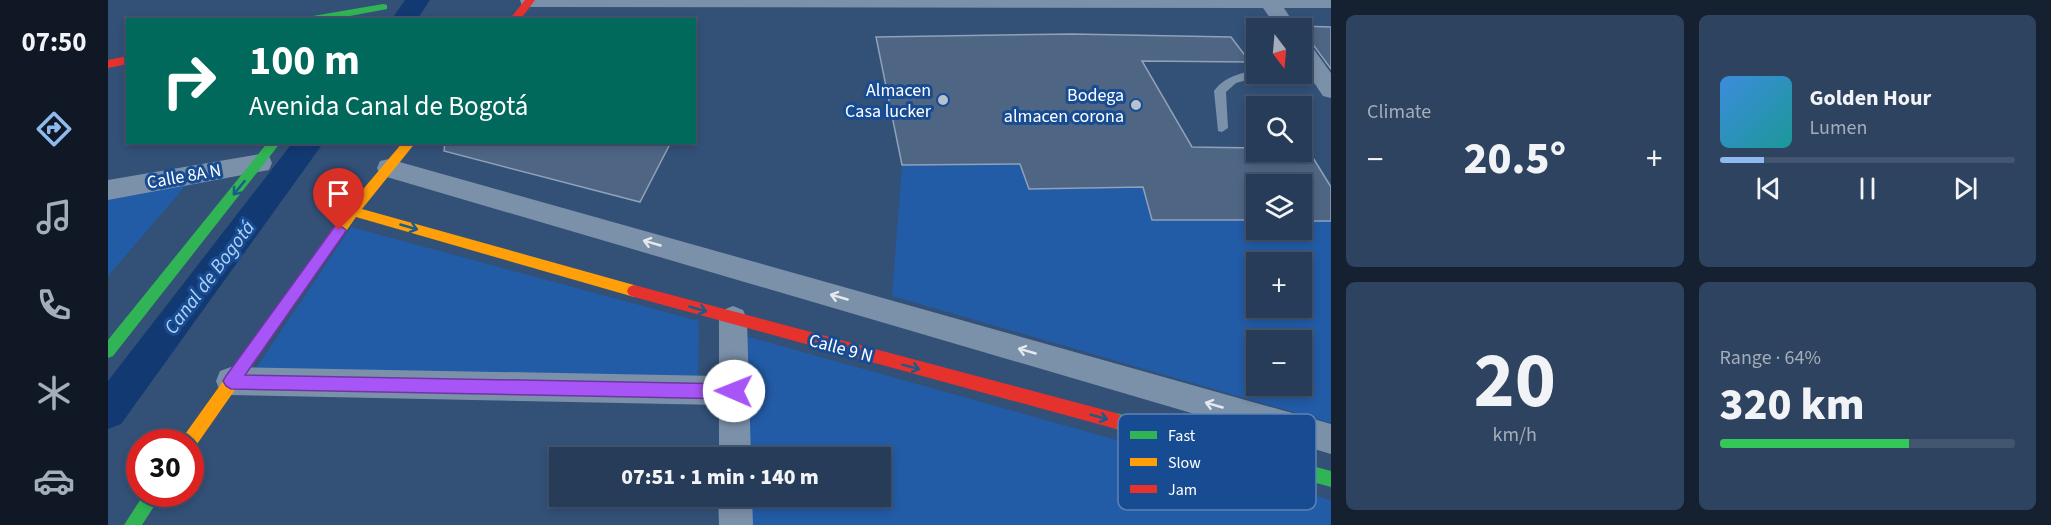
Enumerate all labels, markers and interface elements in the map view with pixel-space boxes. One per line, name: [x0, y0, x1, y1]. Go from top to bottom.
north arrow: [1246, 18, 1312, 84]
map controls: [1246, 18, 1312, 396]
text: 07:50: [21, 23, 87, 62]
text: 100 m: [249, 31, 360, 91]
icon: right: [150, 42, 228, 120]
place label: Almacen Casa lucker: [845, 78, 932, 124]
text: Golden Hour: [1810, 82, 1931, 114]
place label: Bodega almacen corona: [1004, 83, 1124, 129]
text: Avenida Canal de Bogotá: [249, 87, 528, 126]
marker: Almacen Casa lucker: [936, 93, 950, 107]
button: search: [1246, 96, 1312, 162]
marker: Bodega almacen corona: [1129, 98, 1143, 112]
text: Climate: [1367, 98, 1431, 126]
icon: directions: [33, 108, 75, 150]
text: Lumen: [1810, 114, 1867, 142]
text: 20.5°: [1463, 127, 1566, 191]
text: −: [1367, 136, 1383, 183]
text: +: [1646, 136, 1663, 183]
street label: Calle 8A N: [145, 158, 223, 195]
pin: [313, 168, 364, 230]
icon: previous: [1752, 172, 1785, 205]
icon: pause: [1851, 172, 1884, 205]
icon: next: [1949, 172, 1982, 205]
button: layers: [1246, 174, 1312, 240]
icon: arrive: [322, 177, 355, 210]
one-way arrow: [232, 180, 245, 196]
icon: music: [33, 196, 75, 238]
water label: Canal de Bogotá: [158, 215, 262, 340]
one-way arrow: [399, 222, 418, 233]
one-way arrow: [643, 237, 662, 248]
button: +: [1246, 252, 1312, 318]
icon: phone: [33, 284, 75, 326]
one-way arrow: [830, 291, 849, 302]
one-way arrow: [688, 304, 707, 316]
text: 20: [1474, 326, 1556, 437]
street label: Calle 9 N: [806, 328, 876, 369]
button: −: [1246, 330, 1312, 396]
text: Range · 64%: [1720, 344, 1821, 372]
one-way arrow: [1018, 345, 1037, 356]
position arrow: [702, 359, 766, 423]
one-way arrow: [901, 362, 920, 373]
icon: climate: [33, 372, 75, 414]
text: 320 km: [1720, 373, 1865, 437]
one-way arrow: [1205, 399, 1224, 410]
one-way arrow: [1089, 412, 1108, 424]
legend: [1118, 414, 1316, 510]
text: km/h: [1493, 421, 1537, 449]
text: Fast: [1168, 425, 1196, 447]
speed limit sign: 30: [126, 429, 204, 507]
text: Slow: [1168, 452, 1201, 474]
icon: car: [33, 460, 75, 502]
text: 07:51 · 1 min · 140 m: [621, 461, 819, 493]
text: Jam: [1168, 479, 1197, 501]

